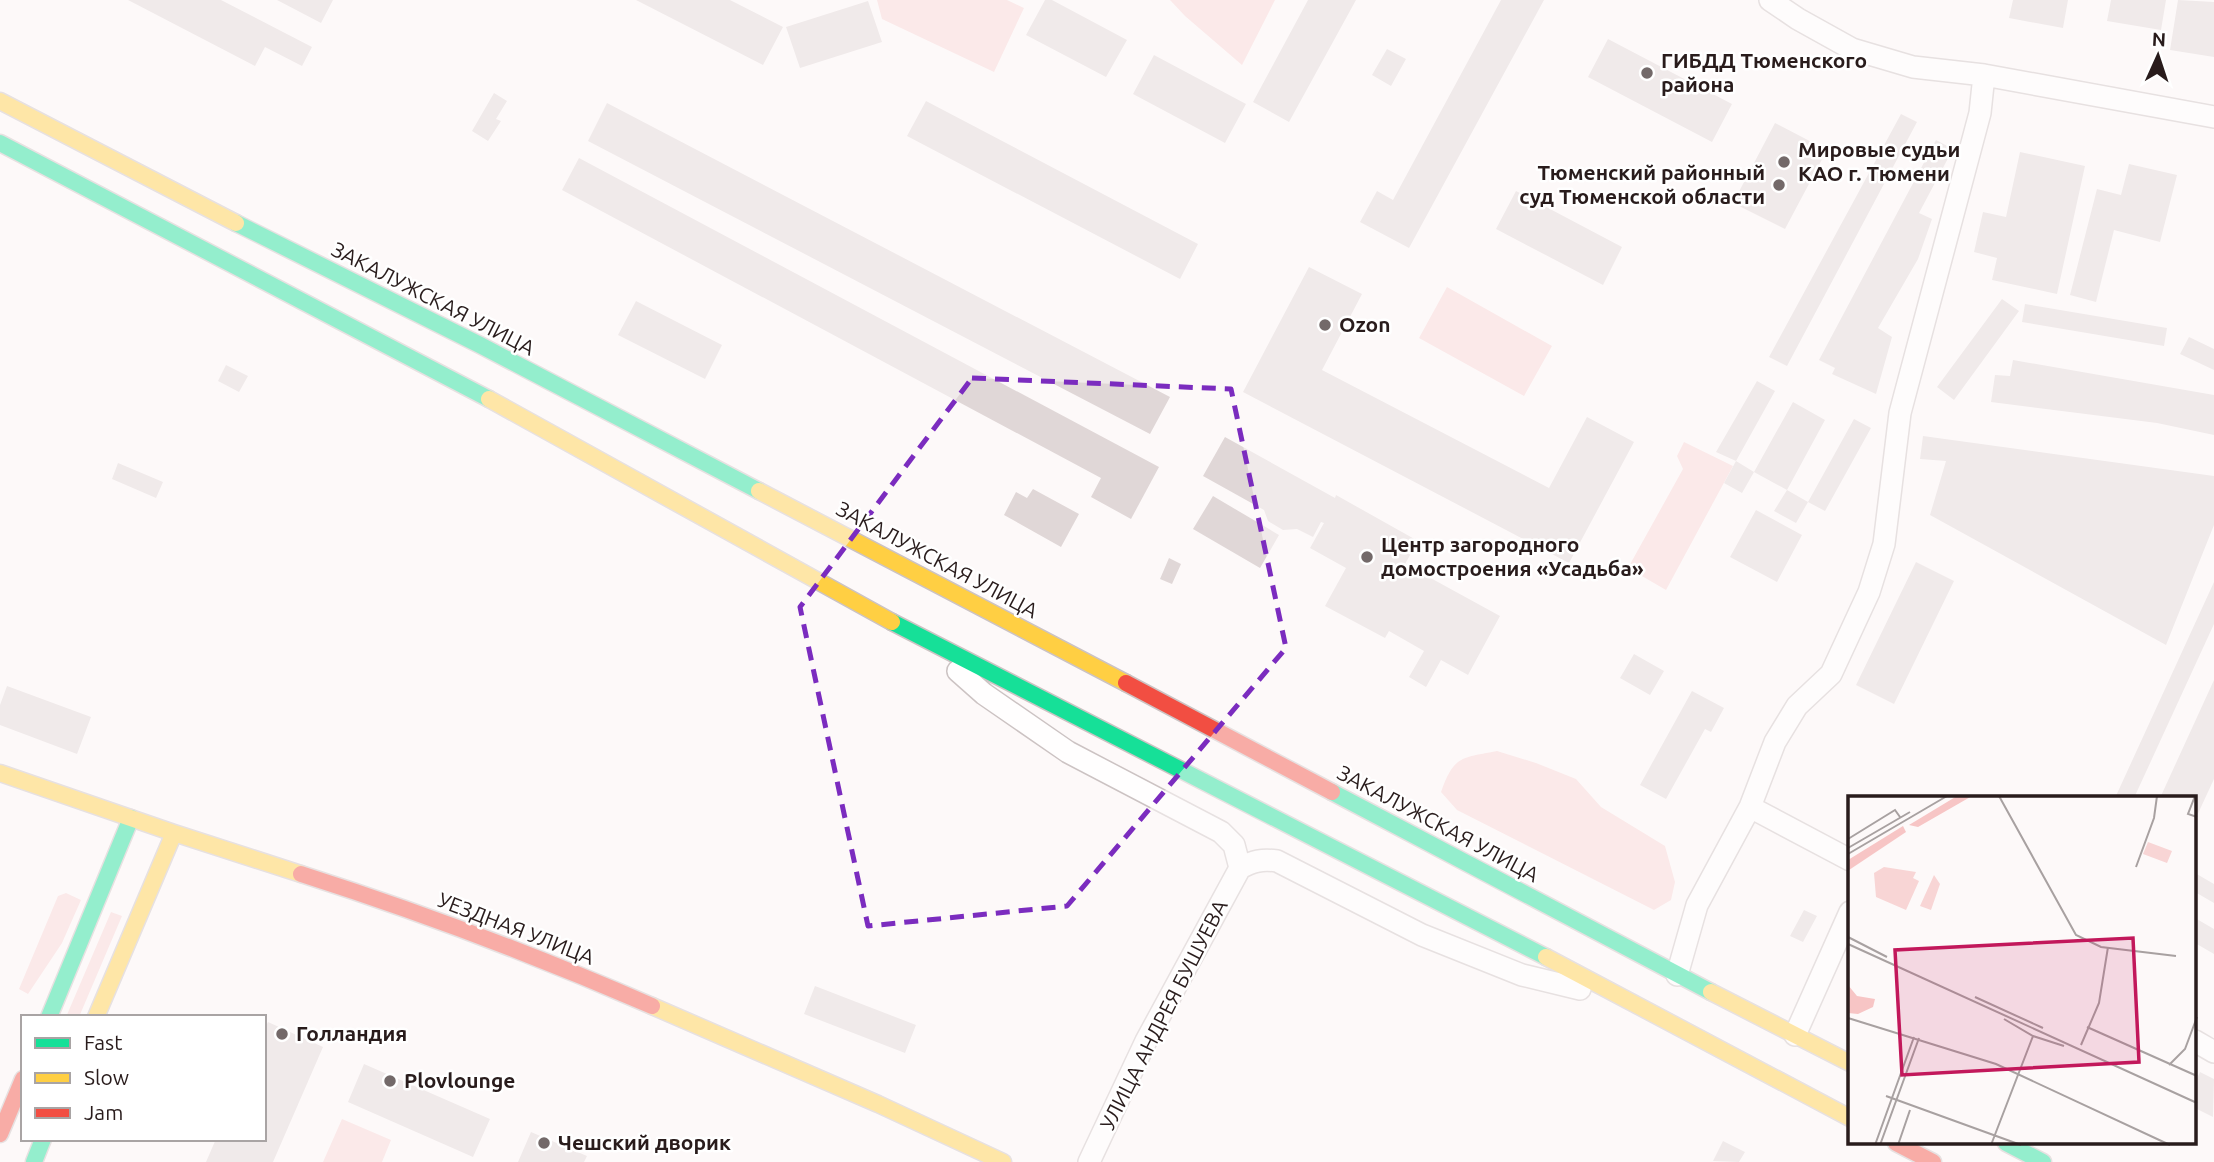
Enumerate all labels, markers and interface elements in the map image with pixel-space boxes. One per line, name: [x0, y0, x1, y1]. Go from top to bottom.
north arrow: [2123, 21, 2193, 91]
text: N: [2151, 28, 2167, 50]
place label: ГИБДД Тюменского района: [1661, 48, 1867, 96]
marker: ГИБДД Тюменского района: [1639, 65, 1655, 81]
place label: Мировые судьи КАО г. Тюмени: [1798, 137, 1960, 185]
marker: Мировые судьи КАО г. Тюмени: [1776, 154, 1792, 170]
place label: Тюменский районный суд Тюменской области: [1519, 160, 1765, 208]
marker: Тюменский районный суд Тюменской области: [1771, 177, 1787, 193]
street label: ЗАКАЛУЖСКАЯ УЛИЦА: [328, 236, 539, 360]
place label: Ozon: [1339, 312, 1390, 336]
marker: Ozon: [1317, 317, 1333, 333]
street label: ЗАКАЛУЖСКАЯ УЛИЦА: [833, 496, 1043, 623]
place label: Центр загородного домостроения «Усадьба»: [1381, 532, 1644, 580]
marker: Центр загородного домостроения «Усадьба»: [1359, 549, 1375, 565]
street label: ЗАКАЛУЖСКАЯ УЛИЦА: [1334, 760, 1544, 887]
inset map: [1848, 796, 2196, 1144]
street label: УЕЗДНАЯ УЛИЦА: [435, 887, 598, 969]
street label: УЛИЦА АНДРЕЯ БУШУЕВА: [1095, 895, 1232, 1134]
legend: [21, 1015, 266, 1141]
place label: Голландия: [296, 1021, 407, 1045]
marker: Голландия: [274, 1026, 290, 1042]
text: Fast: [84, 1030, 122, 1054]
text: Slow: [84, 1065, 129, 1089]
place label: Plovlounge: [404, 1068, 515, 1092]
marker: Plovlounge: [382, 1073, 398, 1089]
text: Jam: [84, 1100, 123, 1124]
place label: Чешский дворик: [558, 1130, 731, 1154]
marker: Чешский дворик: [536, 1135, 552, 1151]

